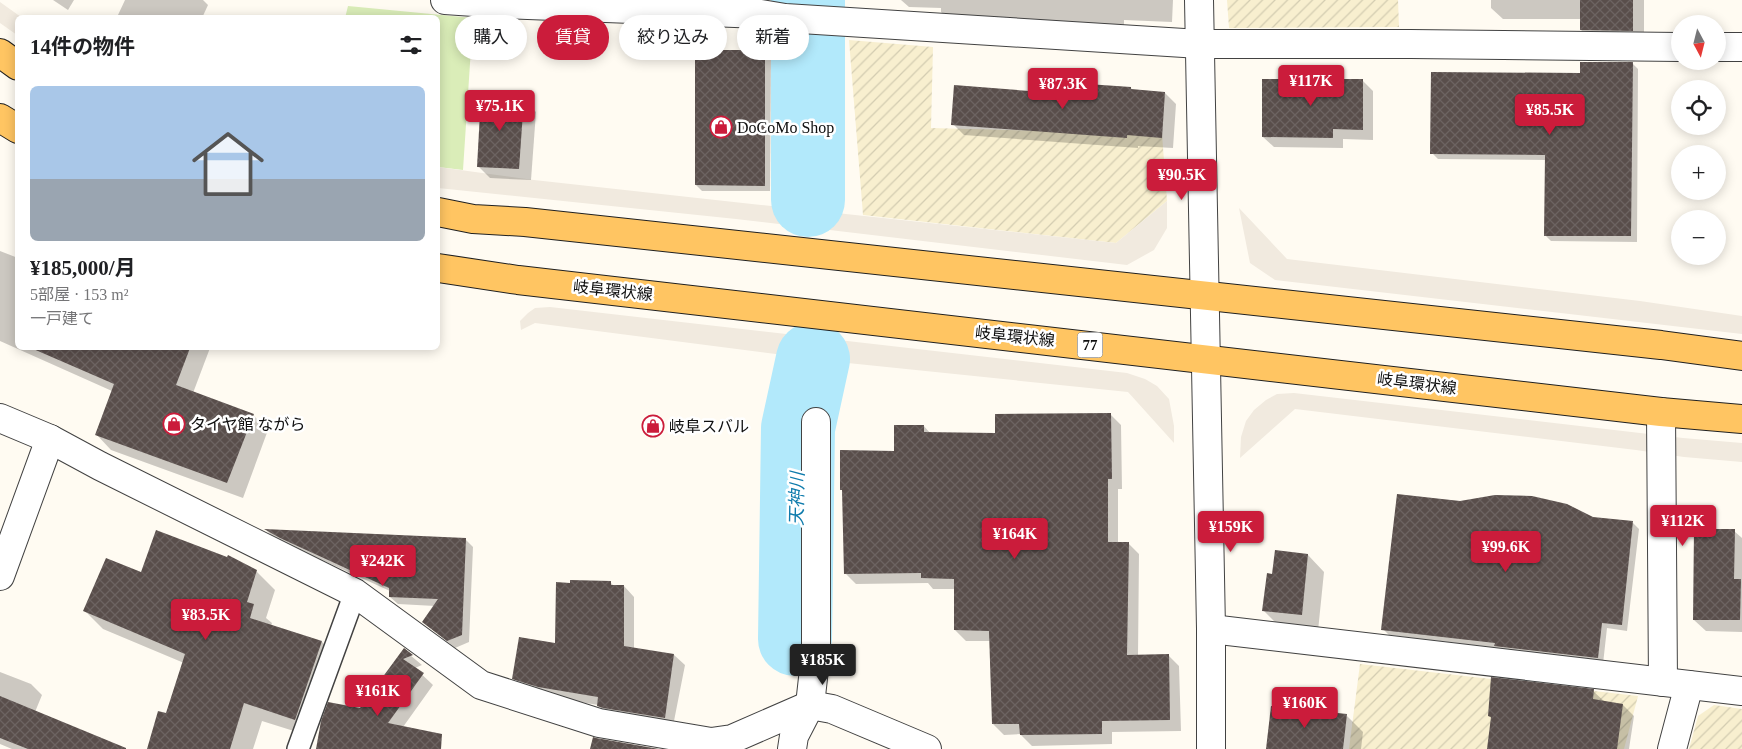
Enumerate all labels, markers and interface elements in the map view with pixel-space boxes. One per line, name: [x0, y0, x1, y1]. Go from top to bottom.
chip: 購入: [455, 15, 527, 60]
chip: 賃貸: [537, 15, 609, 60]
chip: 絞り込み: [619, 15, 727, 60]
chip: 新着: [737, 15, 809, 60]
north arrow: [1671, 15, 1726, 70]
map controls: [1671, 15, 1726, 265]
icon: filters: [397, 31, 425, 59]
text: 14件の物件: [30, 35, 135, 59]
pin: ¥117K: [1276, 64, 1346, 107]
pin: ¥87.3K: [1022, 68, 1104, 110]
text: ¥117K: [1289, 72, 1333, 89]
text: ¥87.3K: [1039, 75, 1087, 92]
button: locate: [1671, 80, 1726, 135]
pin: ¥75.1K: [459, 90, 541, 132]
pin: ¥85.5K: [1509, 94, 1591, 136]
text: ¥75.1K: [476, 97, 524, 114]
text: ¥85.5K: [1526, 101, 1574, 118]
shop icon: DoCoMo Shop: [709, 115, 733, 139]
icon: home: [183, 119, 273, 209]
place label: DoCoMo Shop: [737, 119, 834, 137]
button: +: [1671, 145, 1726, 200]
pin: ¥90.5K: [1141, 158, 1223, 201]
text: ¥90.5K: [1158, 166, 1206, 183]
button: −: [1671, 210, 1726, 265]
text: ¥185,000/月: [30, 256, 136, 280]
street label: 岐阜環状線: [572, 278, 654, 303]
text: 5部屋 · 153 m²: [30, 286, 129, 303]
text: 一戸建て: [30, 310, 94, 327]
street label: 岐阜環状線: [974, 324, 1056, 349]
road number: 77: [1078, 332, 1102, 358]
street label: 岐阜環状線: [1376, 370, 1458, 397]
shop icon: タイヤ館 ながら: [162, 412, 186, 436]
shop icon: 岐阜スバル: [641, 414, 665, 438]
place label: タイヤ館 ながら: [190, 416, 306, 433]
place label: 岐阜スバル: [669, 418, 749, 435]
water label: 天神川: [787, 470, 808, 526]
pin: ¥112K: [1648, 504, 1718, 547]
pin: ¥159K: [1196, 510, 1266, 553]
text: ¥112K: [1661, 512, 1705, 529]
pin: ¥164K: [980, 518, 1050, 560]
text: ¥159K: [1209, 518, 1253, 535]
text: ¥164K: [993, 525, 1037, 542]
pin: ¥99.6K: [1465, 530, 1547, 573]
text: ¥99.6K: [1482, 538, 1530, 555]
pin: ¥242K: [348, 544, 418, 587]
text: ¥242K: [361, 552, 405, 569]
pin: ¥83.5K: [165, 598, 247, 641]
text: ¥83.5K: [182, 606, 230, 623]
pin: ¥185K: [788, 644, 858, 686]
text: ¥185K: [801, 651, 845, 668]
pin: ¥161K: [343, 674, 413, 717]
text: ¥161K: [356, 682, 400, 699]
pin: ¥160K: [1270, 686, 1340, 729]
text: ¥160K: [1283, 694, 1327, 711]

